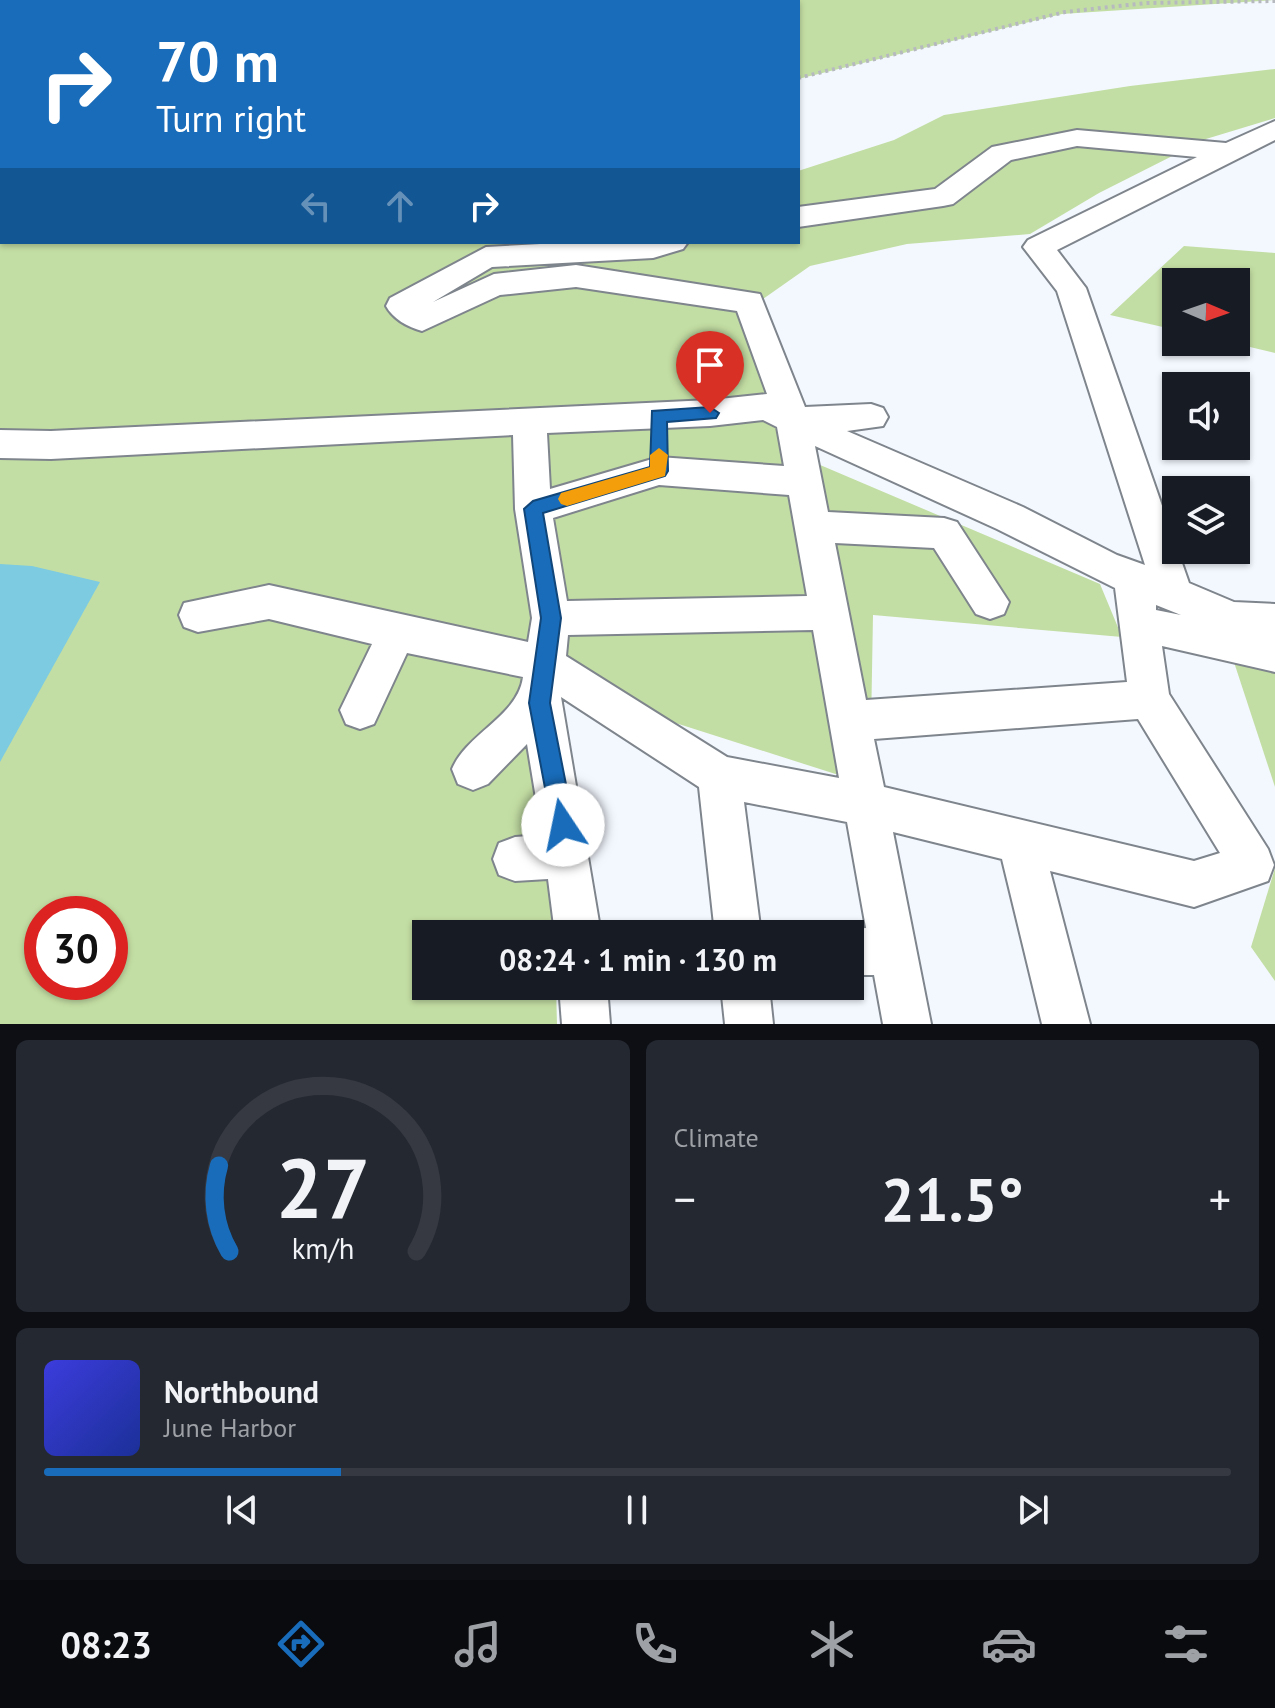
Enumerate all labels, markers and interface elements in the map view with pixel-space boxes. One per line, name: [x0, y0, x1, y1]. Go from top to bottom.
text: 70 m: [156, 25, 279, 97]
icon: right: [24, 32, 128, 136]
text: Turn right: [156, 95, 306, 142]
icon: left: [294, 184, 338, 228]
icon: ahead: [378, 184, 422, 228]
icon: right: [462, 184, 506, 228]
north arrow: [1162, 268, 1250, 356]
map controls: [1162, 268, 1250, 564]
pin: [676, 331, 744, 413]
icon: arrive: [688, 343, 732, 387]
button: sound: [1162, 372, 1250, 460]
button: layers: [1162, 476, 1250, 564]
position arrow: [521, 783, 605, 867]
speed limit sign: 30: [24, 896, 128, 1000]
text: 08:24 · 1 min · 130 m: [499, 940, 777, 979]
text: Climate: [674, 1121, 759, 1154]
text: 27: [276, 1133, 370, 1241]
text: 21.5°: [881, 1160, 1024, 1238]
text: −: [674, 1170, 696, 1227]
text: +: [1209, 1170, 1231, 1227]
text: km/h: [291, 1230, 354, 1267]
text: Northbound: [164, 1372, 319, 1411]
text: June Harbor: [164, 1411, 296, 1444]
icon: previous: [220, 1488, 264, 1532]
icon: pause: [615, 1488, 659, 1532]
icon: next: [1011, 1488, 1055, 1532]
icon: directions: [273, 1616, 329, 1672]
icon: music: [450, 1616, 506, 1672]
icon: phone: [627, 1616, 683, 1672]
icon: climate: [804, 1616, 860, 1672]
icon: car: [981, 1616, 1037, 1672]
icon: filters: [1158, 1616, 1214, 1672]
text: 08:23: [61, 1621, 152, 1668]

